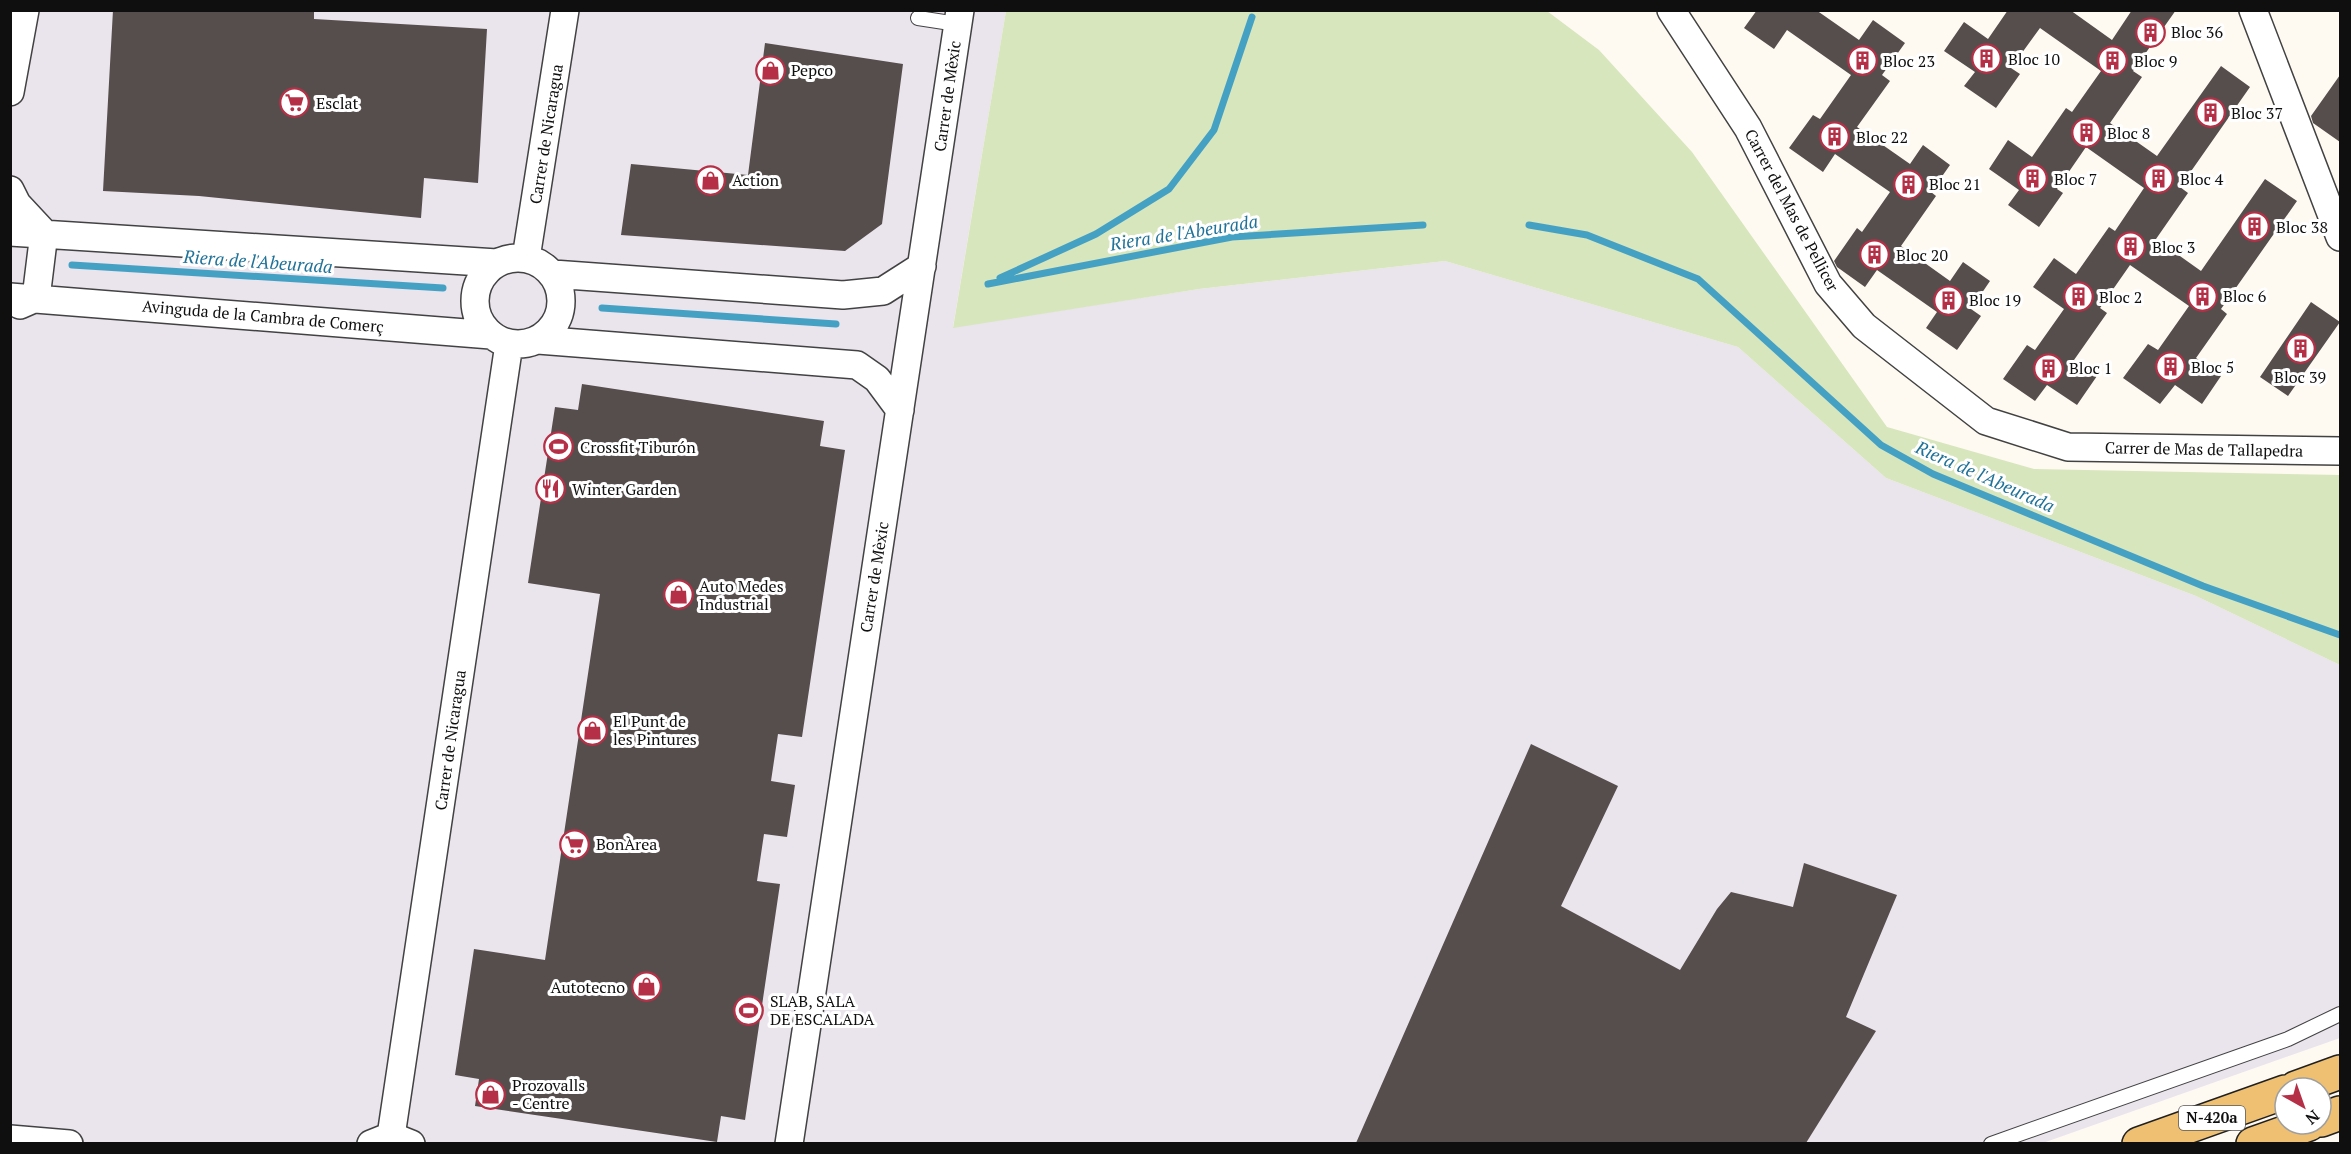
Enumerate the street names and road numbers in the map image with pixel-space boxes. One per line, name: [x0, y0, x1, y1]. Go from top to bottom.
street label: Carrer de Mèxic: [928, 39, 966, 153]
street label: Carrer de Nicaragua: [524, 62, 568, 206]
street label: Carrer del Mas de Pellicer: [1740, 125, 1845, 296]
street label: Avinguda de la Cambra de Comerç: [141, 294, 385, 338]
street label: Carrer de Mas de Tallapedra: [2105, 436, 2303, 462]
street label: Carrer de Mèxic: [854, 520, 894, 634]
street label: Carrer de Nicaragua: [429, 668, 471, 812]
road number: N-420a: [2179, 1106, 2245, 1130]

